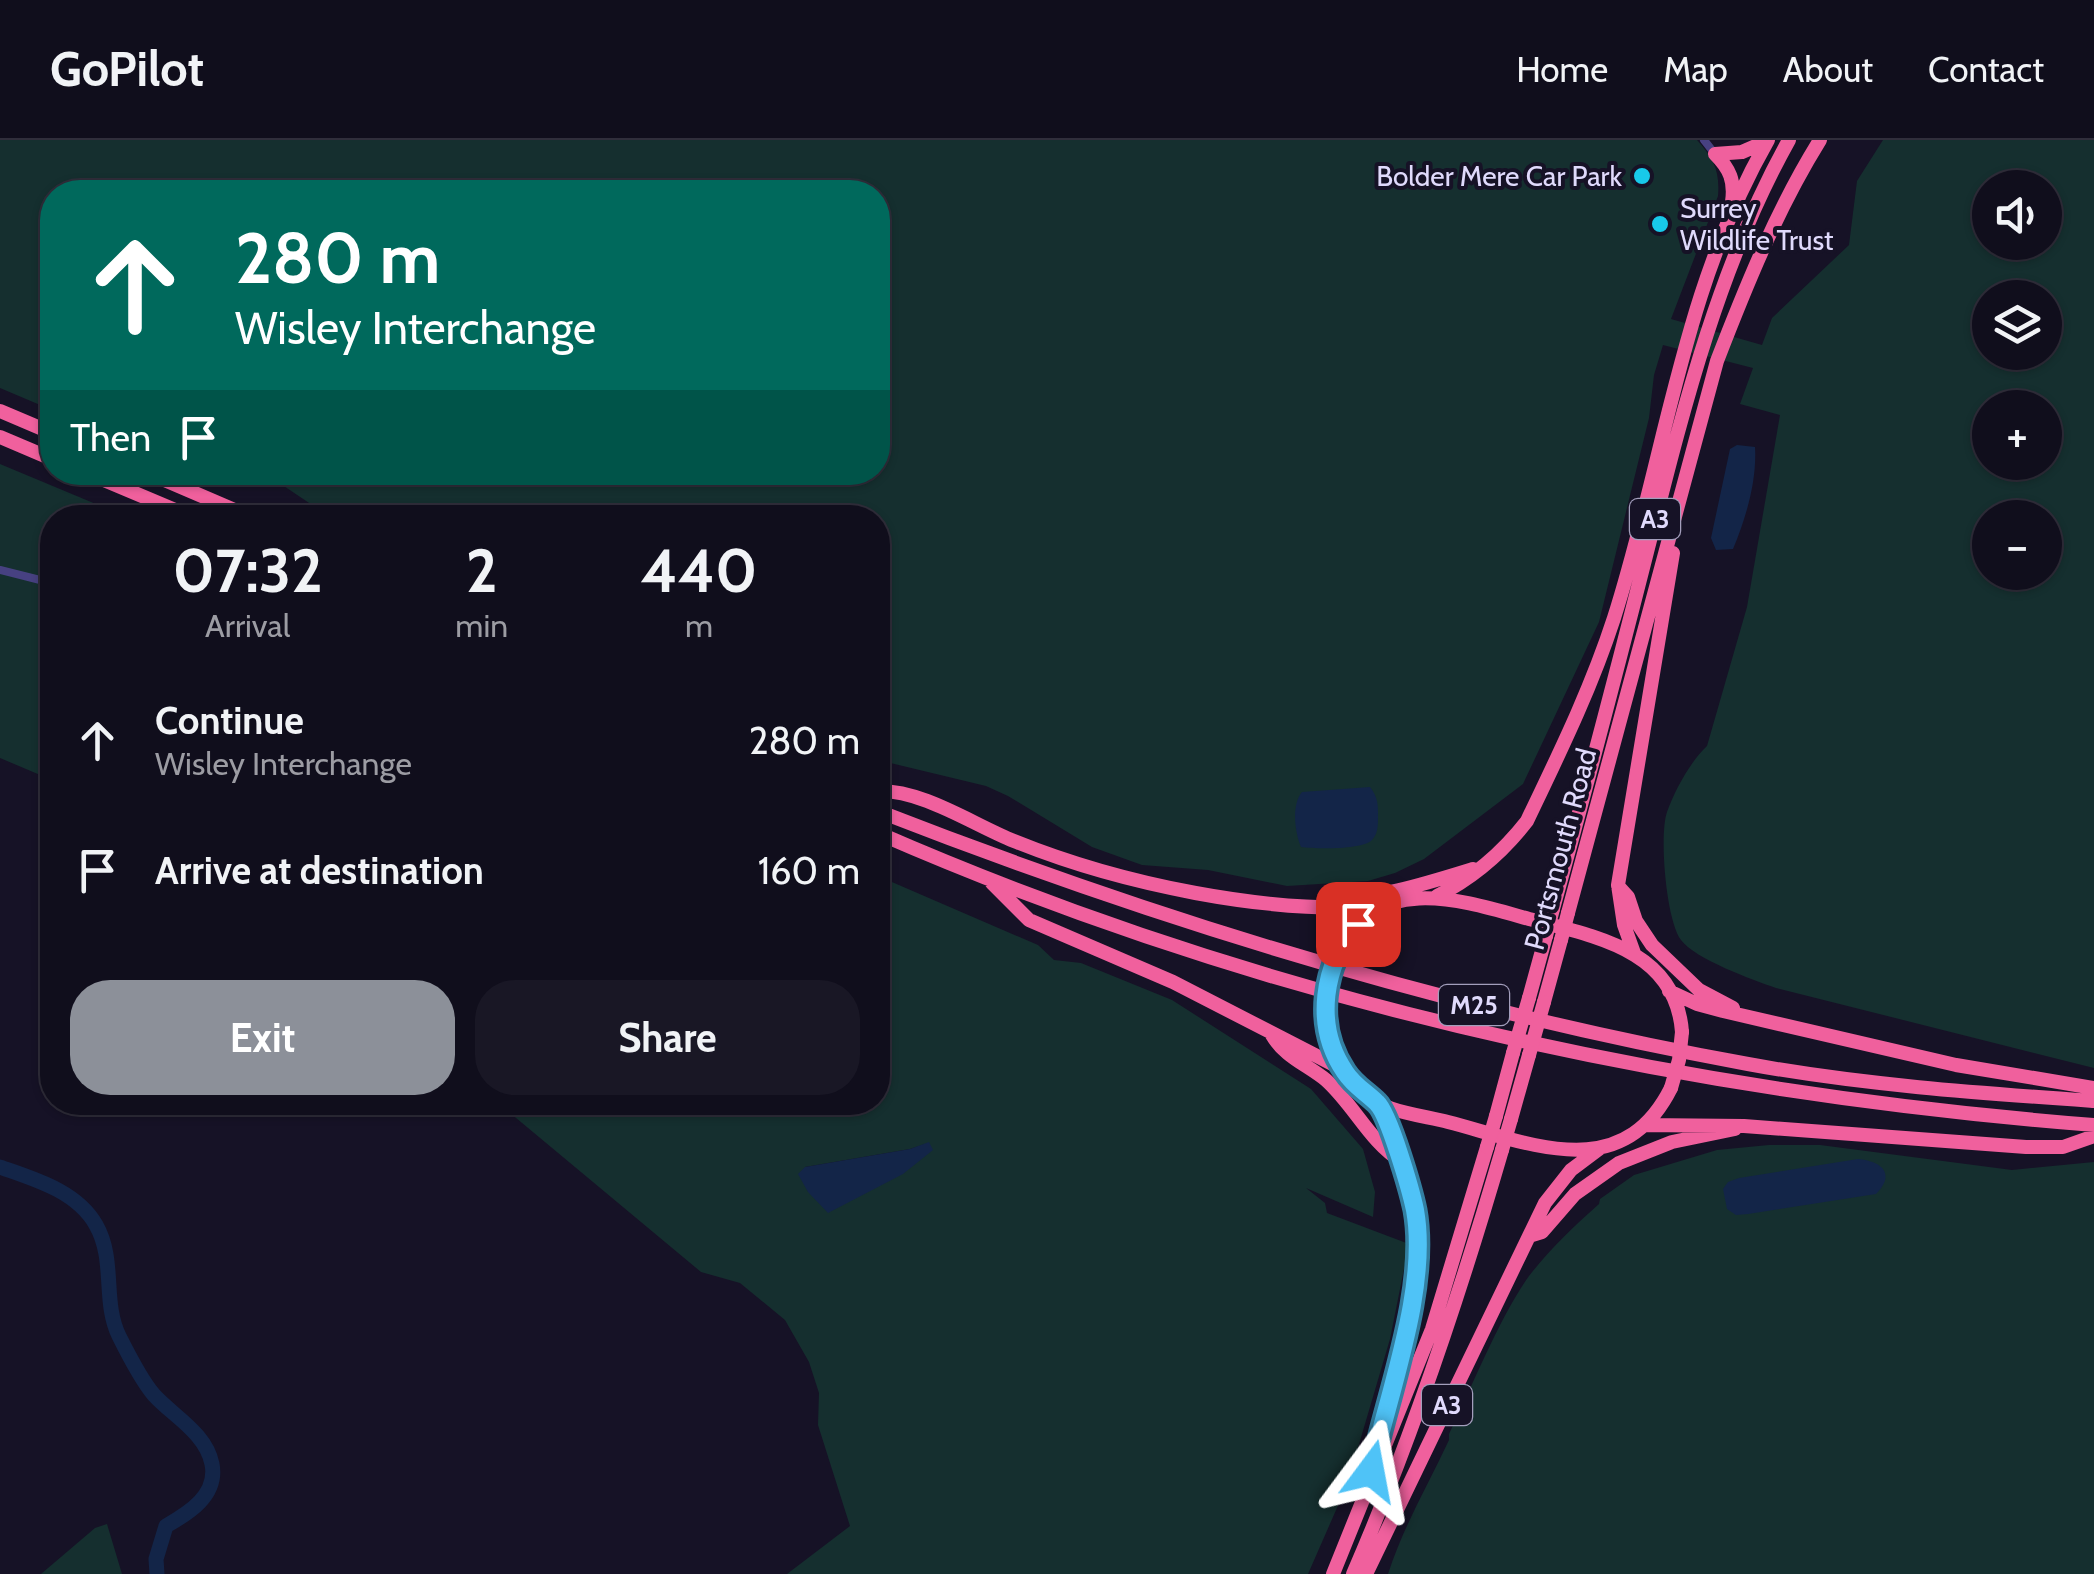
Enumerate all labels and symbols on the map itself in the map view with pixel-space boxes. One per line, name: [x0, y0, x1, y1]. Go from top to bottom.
place label: Bolder Mere Car Park: [1376, 159, 1622, 193]
marker: Bolder Mere Car Park: [1631, 165, 1653, 187]
place label: Surrey Wildlife Trust: [1680, 191, 1833, 257]
marker: Surrey Wildlife Trust: [1649, 213, 1671, 235]
road number: A3: [1630, 499, 1680, 539]
street label: Portsmouth Road: [1517, 745, 1603, 953]
pin: [1316, 882, 1401, 967]
road number: M25: [1439, 985, 1509, 1025]
road number: A3: [1422, 1385, 1472, 1425]
position arrow: [1319, 1419, 1423, 1523]

